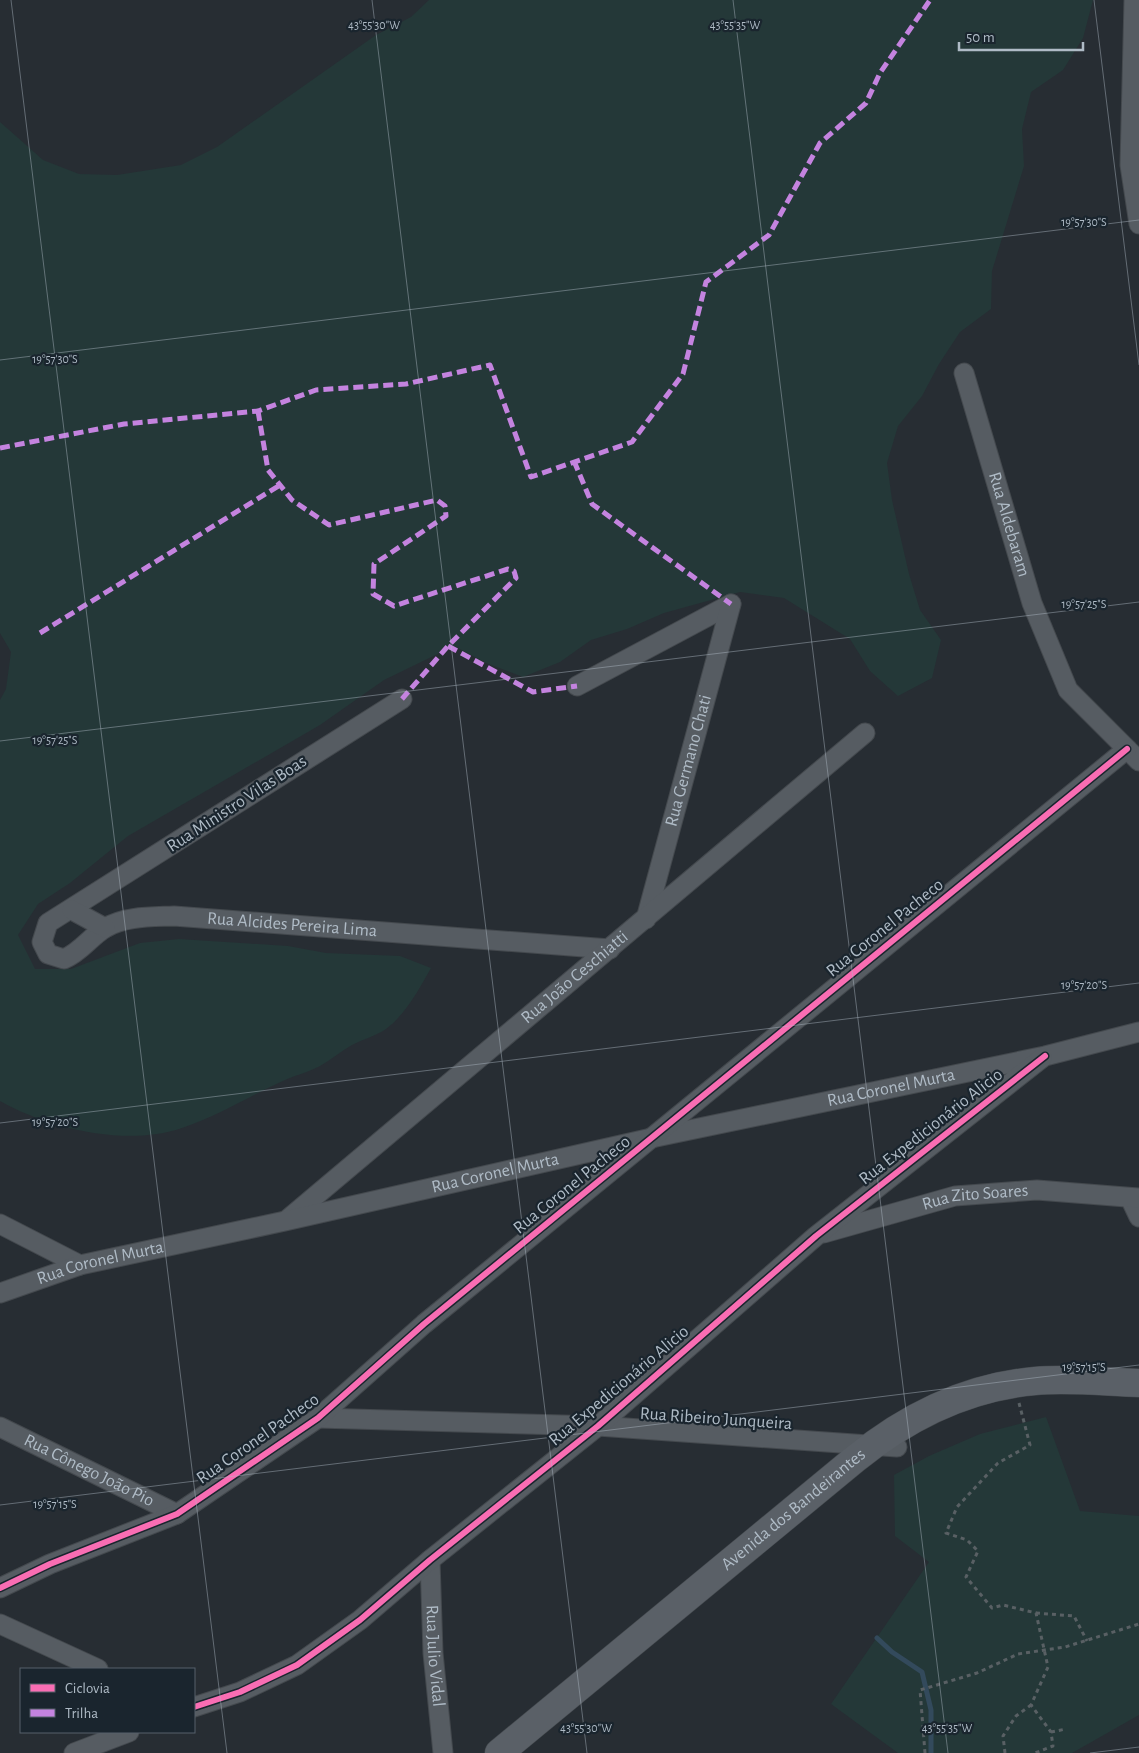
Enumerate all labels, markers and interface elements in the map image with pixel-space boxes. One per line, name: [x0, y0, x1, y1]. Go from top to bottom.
text: 43°55'30"W: [348, 19, 400, 31]
text: 43°55'35"W: [710, 19, 761, 31]
scale bar: [959, 20, 1083, 52]
text: 50 m: [966, 30, 995, 45]
text: 19°57'30"S: [1061, 216, 1107, 228]
text: 19°57'30"S: [32, 353, 78, 365]
street label: Rua Aldebaram: [985, 470, 1033, 579]
text: 19°57'25"S: [1062, 598, 1107, 610]
street label: Rua Germano Chati: [662, 693, 715, 828]
text: 19°57'25"S: [33, 734, 78, 746]
street label: Rua Ministro Vilas Boas: [164, 752, 310, 856]
street label: Rua Coronel Pacheco: [823, 875, 947, 981]
street label: Rua Alcides Pereira Lima: [207, 910, 378, 940]
street label: Rua João Ceschiatti: [518, 928, 632, 1027]
text: 19°57'20"S: [1061, 979, 1107, 991]
street label: Rua Coronel Murta: [826, 1066, 957, 1110]
street label: Rua Expedicionário Alicio: [856, 1066, 1006, 1188]
text: 19°57'20"S: [32, 1116, 78, 1128]
street label: Rua Coronel Pacheco: [510, 1132, 634, 1238]
street label: Rua Coronel Murta: [430, 1150, 561, 1197]
street label: Rua Zito Soares: [920, 1182, 1029, 1214]
street label: Rua Coronel Murta: [35, 1238, 165, 1288]
street label: Rua Expedicionário Alicio: [546, 1322, 692, 1450]
text: 19°57'15"S: [1062, 1361, 1106, 1373]
street label: Rua Coronel Pacheco: [194, 1390, 323, 1488]
street label: Rua Ribeiro Junqueira: [639, 1405, 793, 1433]
street label: Rua Cônego João Pio: [21, 1431, 157, 1510]
street label: Avenida dos Bandeirantes: [718, 1445, 869, 1574]
text: 19°57'15"S: [33, 1498, 77, 1510]
street label: Rua Julio Vidal: [422, 1605, 447, 1708]
legend: [20, 1668, 195, 1733]
text: Ciclovia: [65, 1681, 110, 1696]
text: Trilha: [65, 1706, 98, 1721]
text: 43°55'30"W: [560, 1722, 612, 1734]
text: 43°55'35"W: [922, 1722, 973, 1734]

